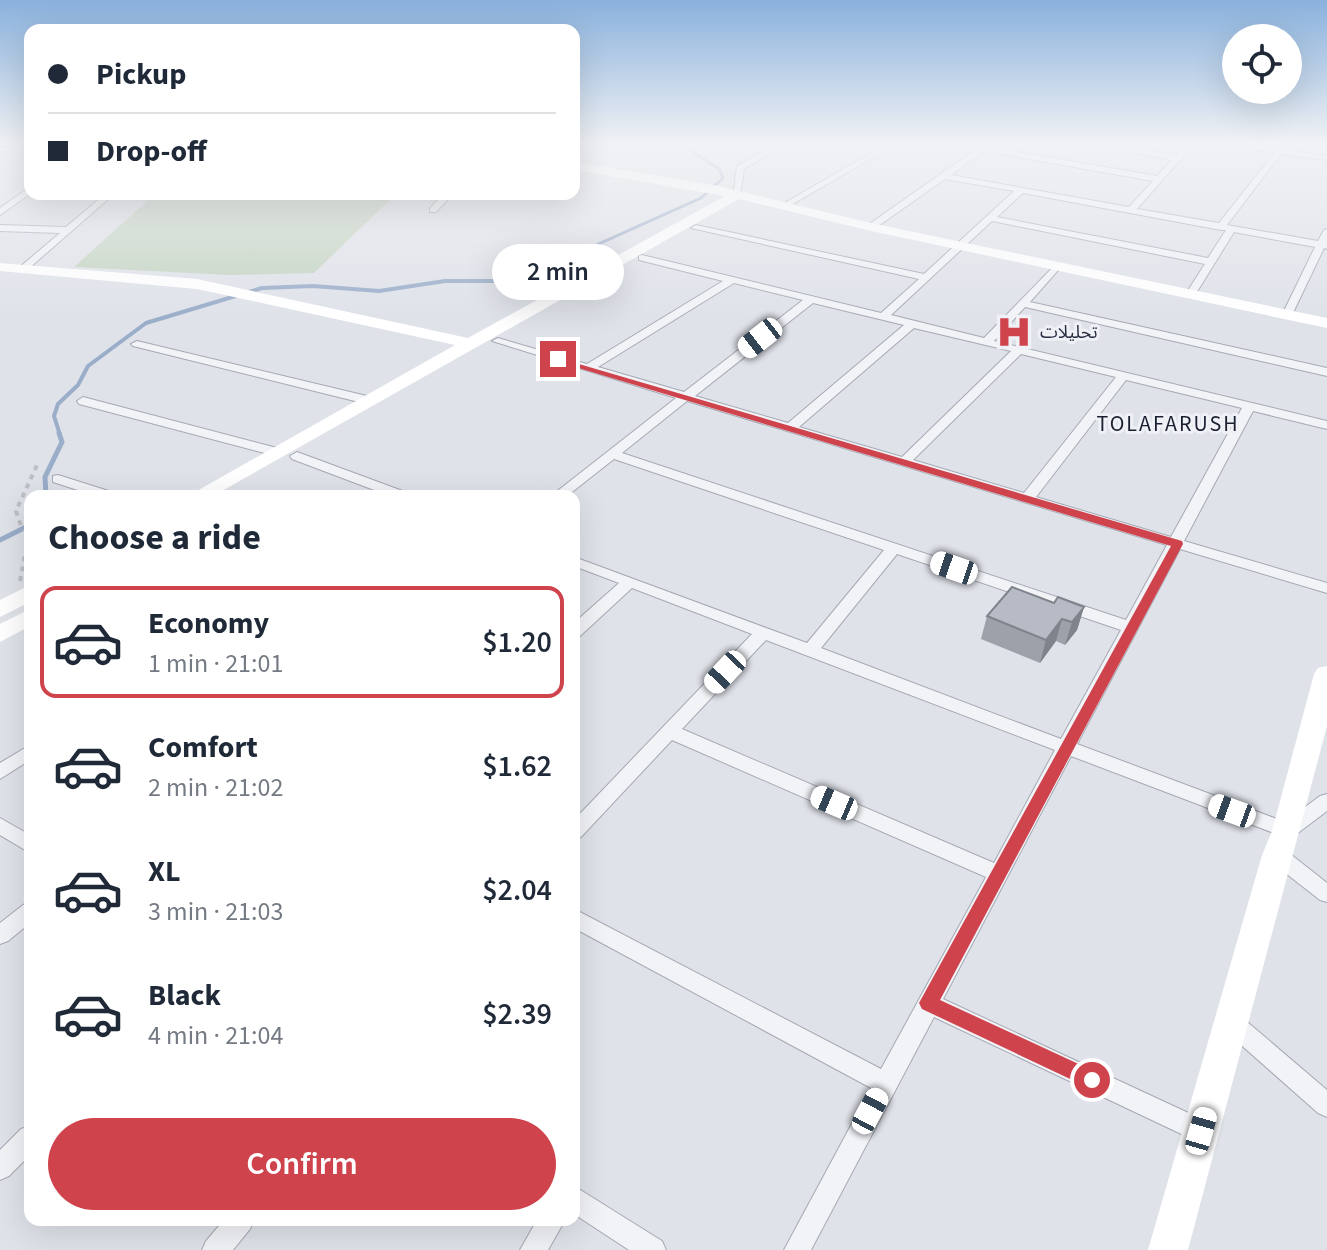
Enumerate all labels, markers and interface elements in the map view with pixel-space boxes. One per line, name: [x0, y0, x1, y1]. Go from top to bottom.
map controls: [1222, 24, 1302, 104]
button: locate: [1222, 24, 1302, 104]
text: Pickup: [96, 53, 186, 96]
text: Drop-off: [96, 130, 207, 173]
callout: 2 min: [492, 243, 624, 299]
text: 2 min: [527, 253, 589, 290]
hospital icon: تحلیلات: [995, 313, 1033, 351]
car: [734, 314, 786, 362]
place label: تحلیلات: [1040, 320, 1098, 345]
route end: [540, 341, 576, 377]
district label: TOLAFARUSH: [1096, 408, 1240, 440]
text: Choose a ride: [48, 512, 261, 563]
car: [927, 549, 981, 587]
text: Economy: [148, 602, 269, 645]
icon: car: [52, 606, 124, 678]
text: $1.20: [482, 621, 552, 664]
text: 1 min · 21:01: [148, 645, 283, 682]
car: [700, 646, 750, 698]
text: Comfort: [148, 726, 258, 769]
icon: car: [52, 730, 124, 802]
text: $1.62: [482, 745, 552, 788]
text: 2 min · 21:02: [148, 769, 283, 806]
car: [807, 783, 861, 823]
car: [1205, 792, 1259, 830]
text: XL: [148, 850, 181, 893]
icon: car: [52, 854, 124, 926]
text: $2.04: [482, 869, 552, 912]
text: 3 min · 21:03: [148, 893, 283, 930]
text: Black: [148, 974, 221, 1017]
icon: car: [52, 978, 124, 1050]
text: $2.39: [482, 993, 552, 1036]
text: 4 min · 21:04: [148, 1017, 283, 1054]
route start: [1074, 1062, 1110, 1098]
car: [848, 1084, 892, 1138]
car: [1183, 1105, 1219, 1157]
button: Confirm: [48, 1118, 556, 1210]

